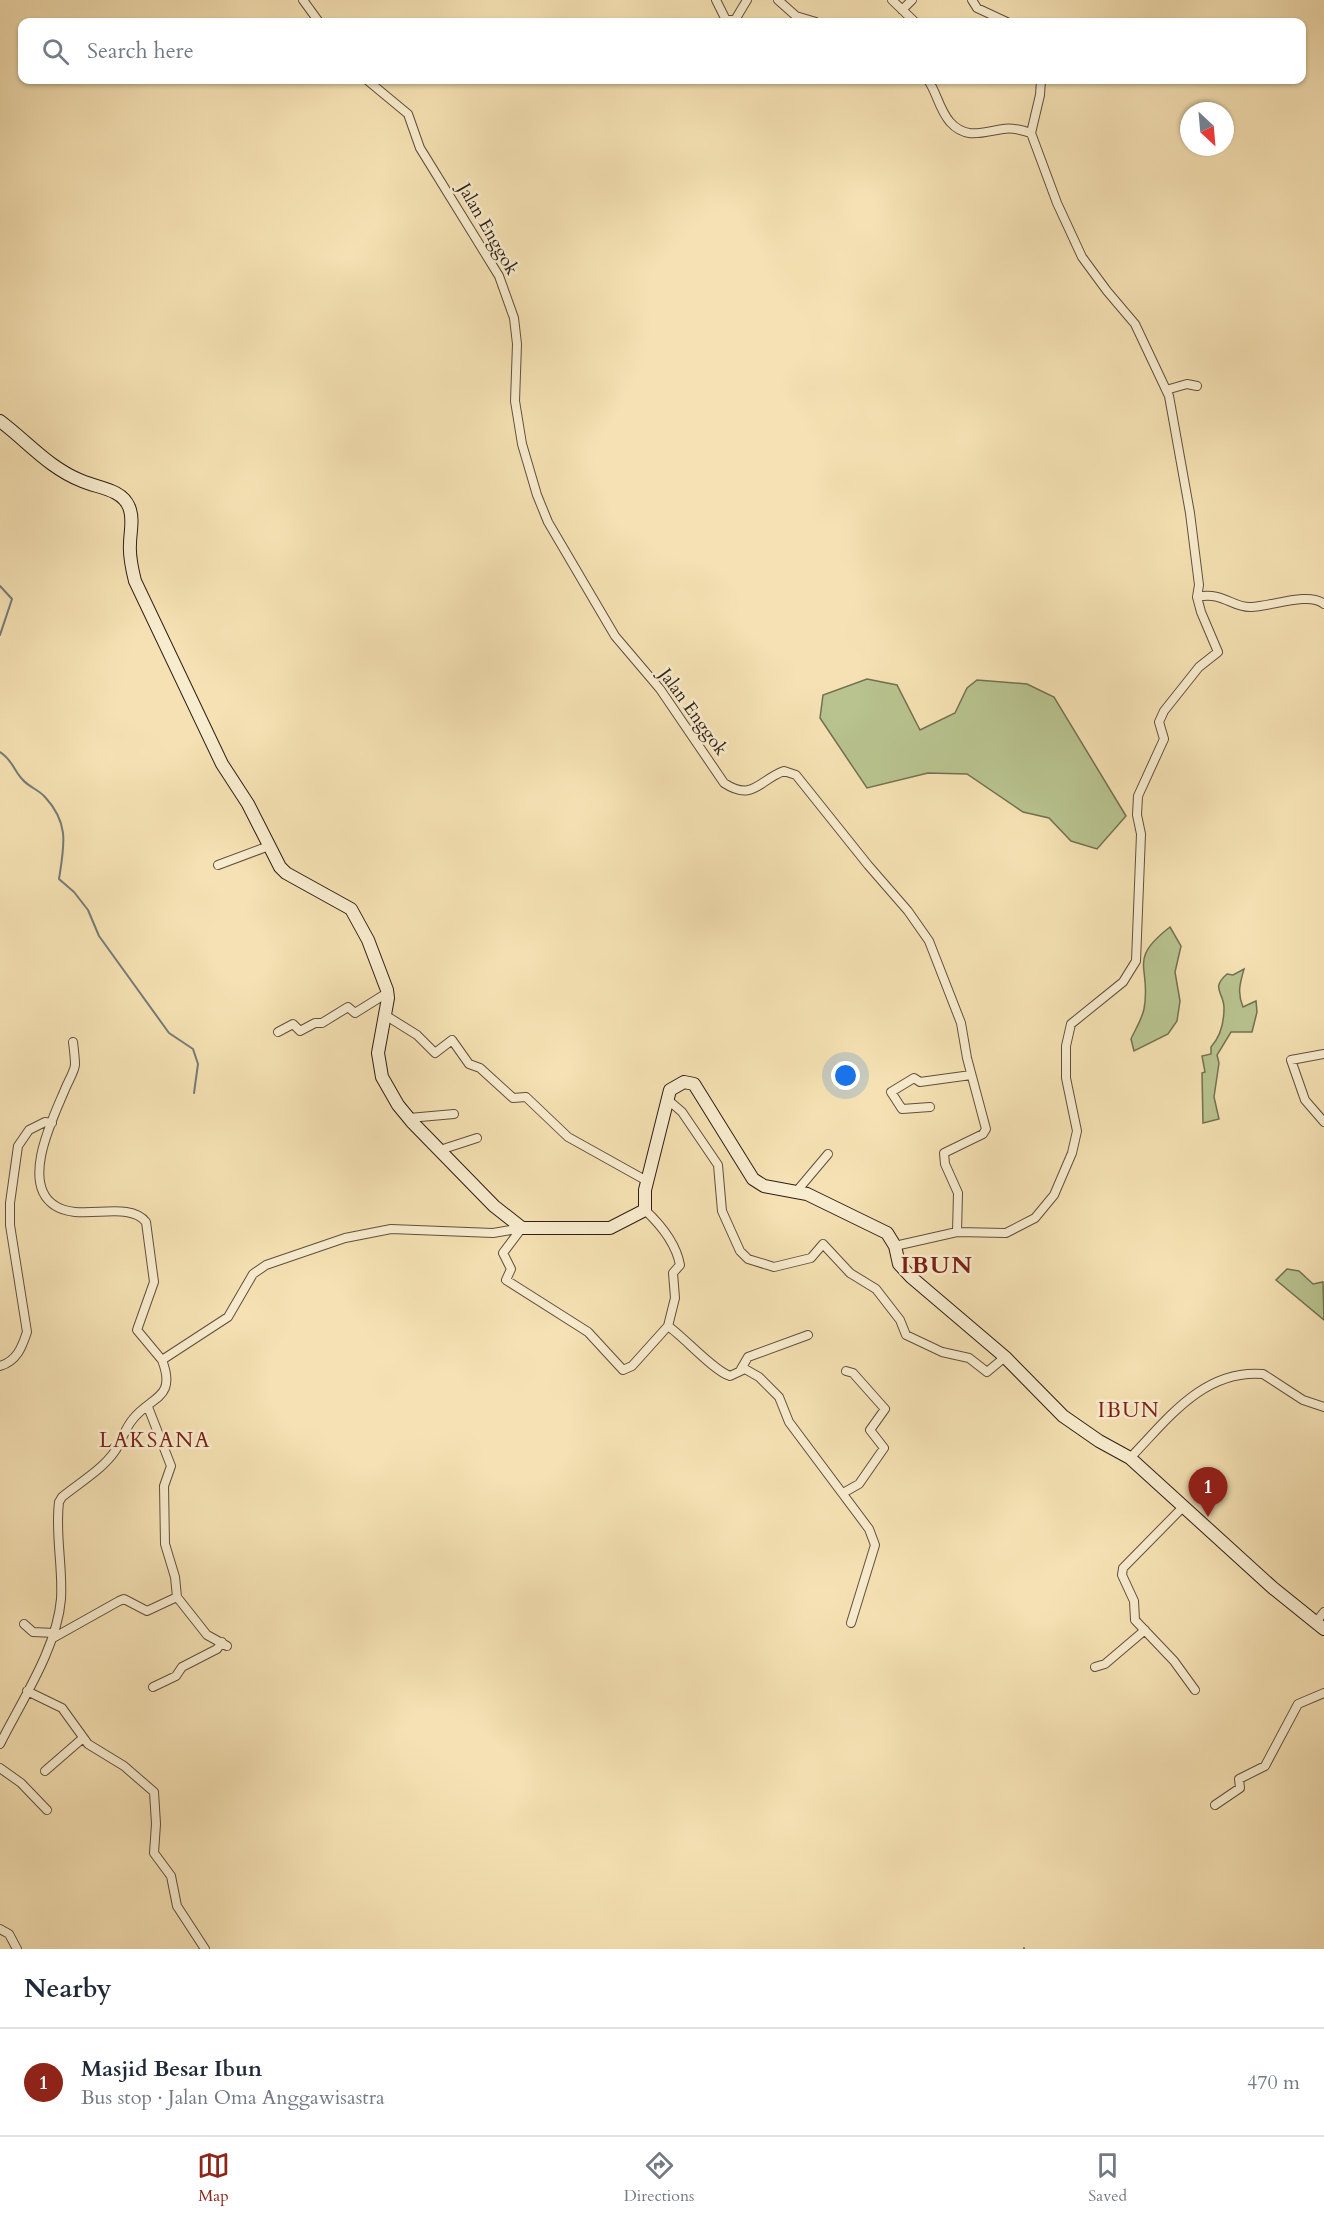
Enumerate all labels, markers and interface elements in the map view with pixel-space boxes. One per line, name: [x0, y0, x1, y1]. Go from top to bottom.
search box: [18, 18, 1306, 84]
icon: search: [39, 35, 72, 68]
text: Search here: [87, 36, 194, 66]
north arrow: [1180, 102, 1234, 156]
street label: Jalan Enggok: [450, 176, 525, 280]
street label: Jalan Enggok: [651, 661, 733, 761]
your location: [831, 1061, 860, 1090]
district label: IBUN: [900, 1249, 974, 1282]
district label: IBUN: [1098, 1396, 1160, 1425]
district label: LAKSANA: [99, 1426, 211, 1455]
pin: 1: [1188, 1468, 1228, 1517]
text: Nearby: [24, 1971, 112, 2006]
text: Masjid Besar Ibun: [81, 2054, 262, 2084]
text: 1: [38, 2069, 49, 2096]
text: 470 m: [1247, 2069, 1300, 2096]
text: Bus stop · Jalan Oma Anggawisastra: [81, 2084, 385, 2111]
tab: Map: [197, 2149, 230, 2207]
tab: Directions: [624, 2149, 694, 2207]
tab: Saved: [1088, 2149, 1127, 2207]

